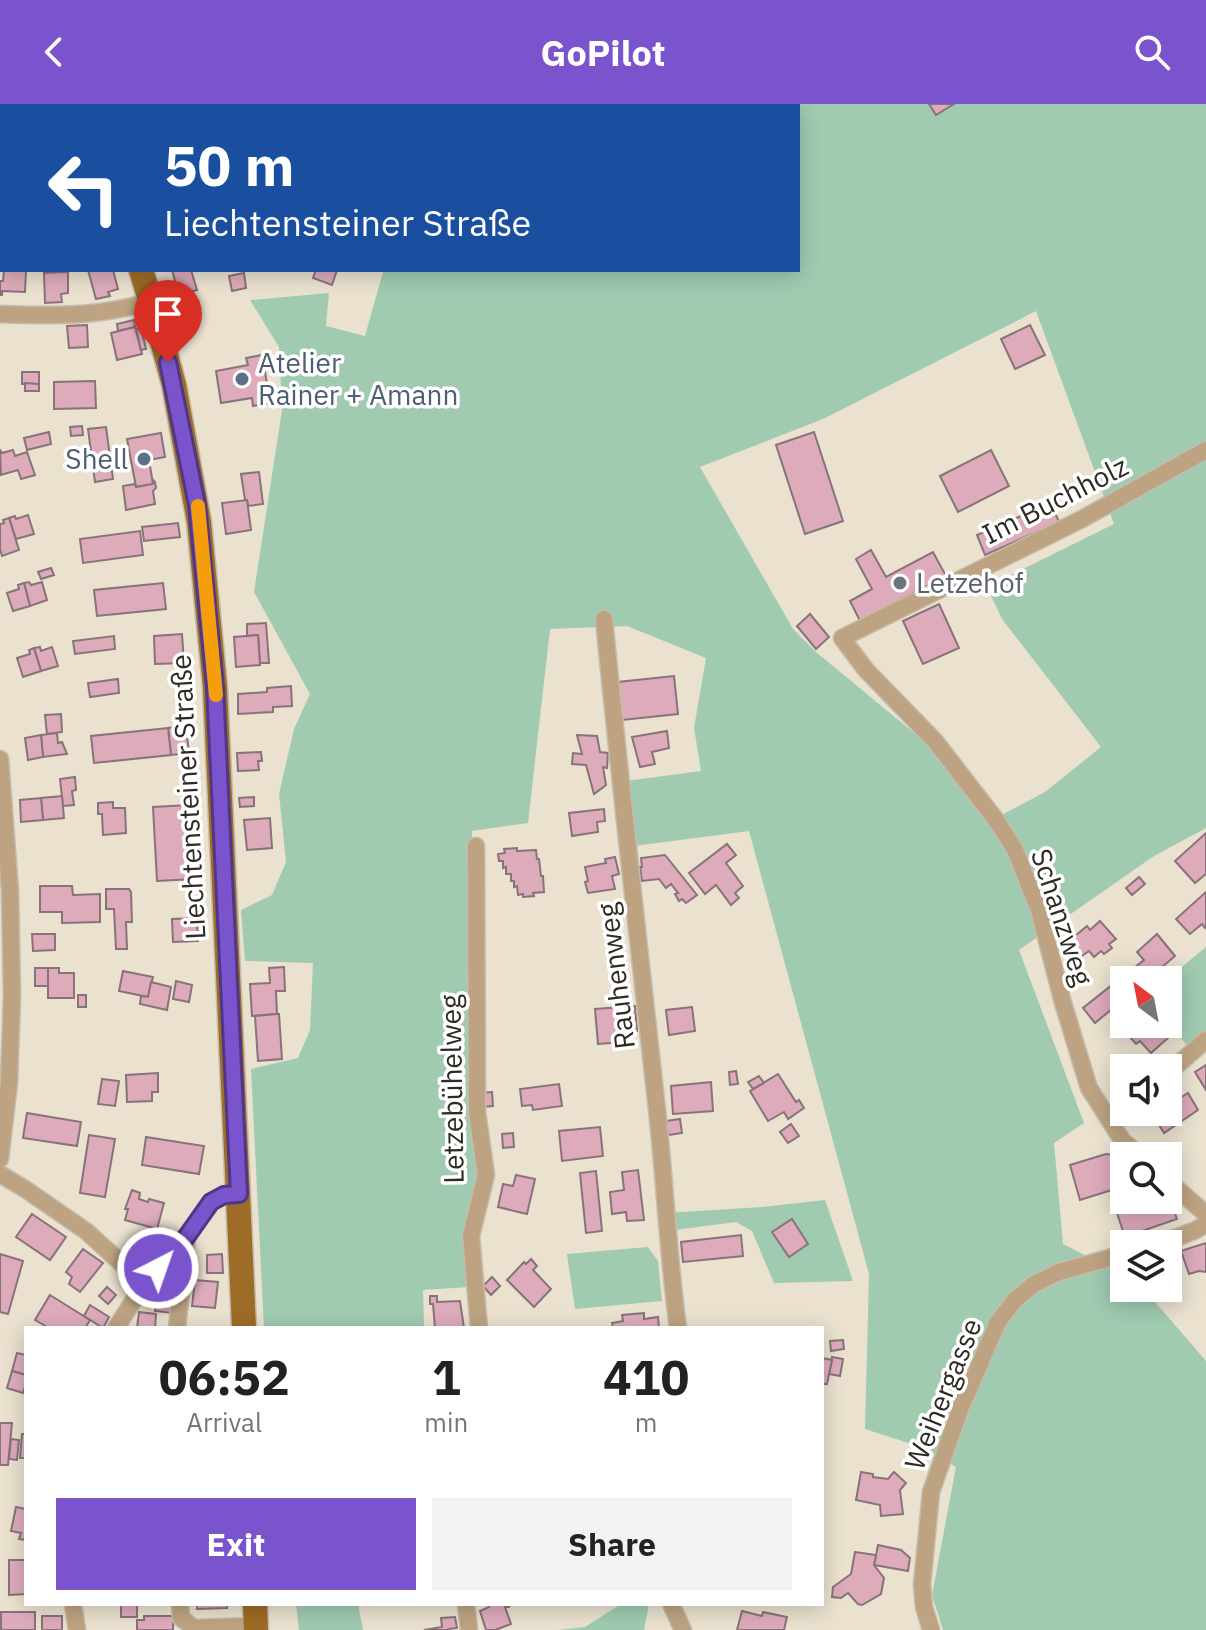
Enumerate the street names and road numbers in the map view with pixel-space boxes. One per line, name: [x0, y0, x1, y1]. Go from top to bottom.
street label: Im Buchholz: [976, 447, 1134, 552]
street label: Liechtensteiner Straße: [162, 653, 213, 941]
street label: Schanzweg: [1023, 844, 1102, 990]
street label: Rauhenweg: [588, 901, 643, 1051]
street label: Letzebühelweg: [431, 994, 472, 1184]
street label: Weihergasse: [895, 1313, 990, 1475]

